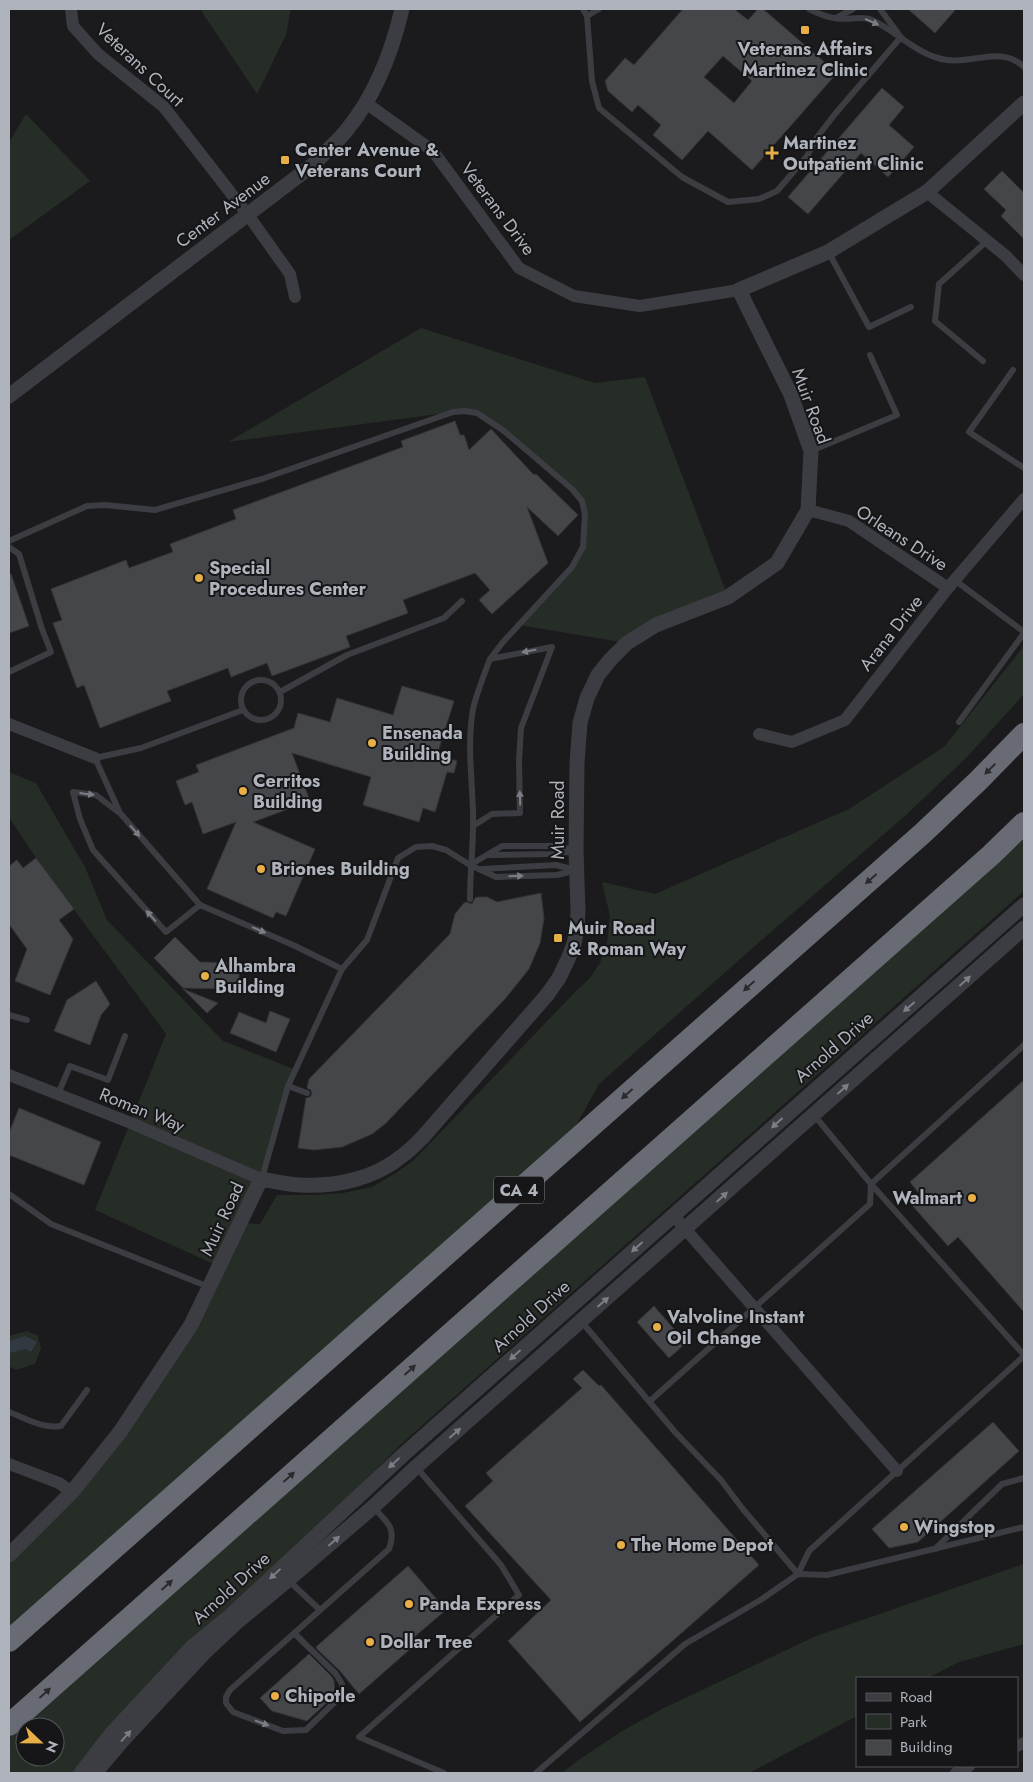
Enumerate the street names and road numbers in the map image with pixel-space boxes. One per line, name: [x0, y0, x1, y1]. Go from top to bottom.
street label: Veterans Court: [90, 17, 190, 113]
street label: Veterans Drive: [454, 157, 542, 261]
street label: Center Avenue: [170, 166, 276, 254]
street label: Muir Road: [785, 364, 837, 448]
street label: Orleans Drive: [851, 499, 953, 577]
street label: Arana Drive: [853, 589, 929, 677]
street label: Muir Road: [545, 780, 571, 860]
street label: Arnold Drive: [789, 1005, 879, 1089]
street label: Roman Way: [95, 1081, 189, 1139]
road number: CA 4: [494, 1176, 544, 1204]
street label: Muir Road: [193, 1178, 251, 1260]
street label: Arnold Drive: [486, 1274, 576, 1358]
street label: Arnold Drive: [186, 1546, 276, 1630]

